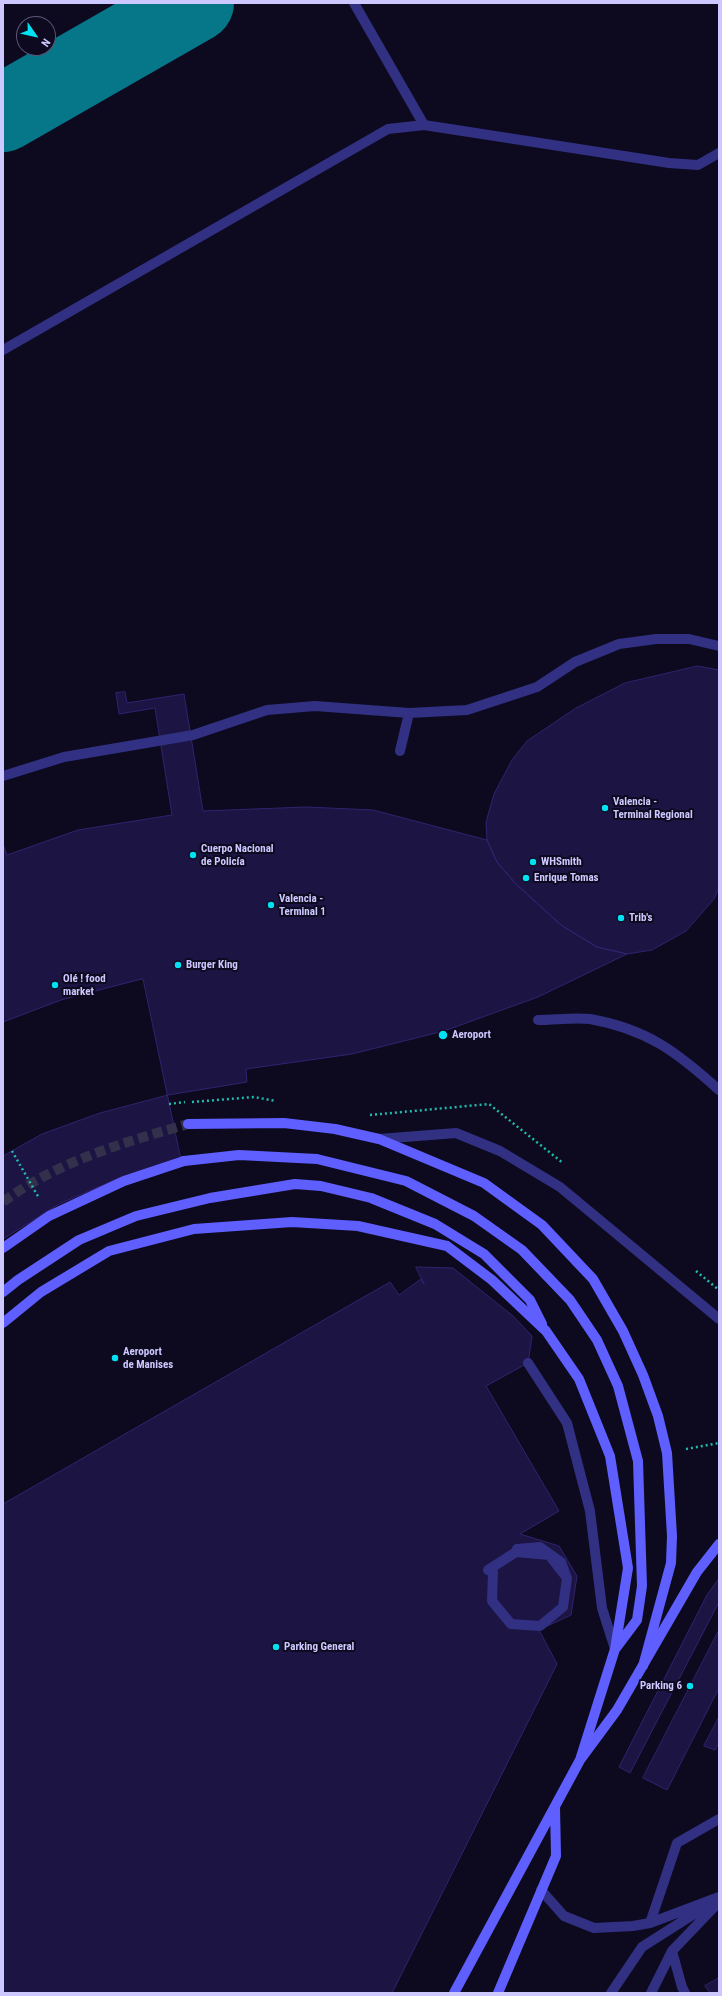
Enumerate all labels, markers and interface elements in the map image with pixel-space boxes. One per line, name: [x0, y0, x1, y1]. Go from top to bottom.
north arrow: [16, 16, 56, 56]
text: N: [38, 36, 53, 49]
place label: Valencia - Terminal Regional: [613, 795, 693, 821]
marker: Valencia - Terminal Regional: [600, 803, 610, 813]
place label: Cuerpo Nacional de Policía: [201, 842, 274, 868]
marker: Cuerpo Nacional de Policía: [188, 850, 198, 860]
place label: WHSmith: [541, 855, 582, 869]
marker: WHSmith: [528, 857, 538, 867]
place label: Enrique Tomas: [534, 871, 599, 885]
marker: Enrique Tomas: [521, 873, 531, 883]
place label: Valencia - Terminal 1: [279, 892, 326, 918]
marker: Valencia - Terminal 1: [266, 900, 276, 910]
place label: Trib's: [629, 911, 653, 925]
marker: Trib's: [616, 913, 626, 923]
place label: Burger King: [186, 958, 238, 972]
marker: Burger King: [173, 960, 183, 970]
place label: Olé ! food market: [63, 972, 106, 998]
marker: Olé ! food market: [50, 980, 60, 990]
place label: Aeroport: [452, 1028, 491, 1042]
marker: Aeroport: [437, 1029, 449, 1041]
place label: Aeroport de Manises: [123, 1345, 173, 1371]
marker: Aeroport de Manises: [110, 1353, 120, 1363]
place label: Parking General: [284, 1640, 354, 1654]
marker: Parking General: [271, 1642, 281, 1652]
place label: Parking 6: [640, 1679, 682, 1693]
marker: Parking 6: [685, 1681, 695, 1691]

